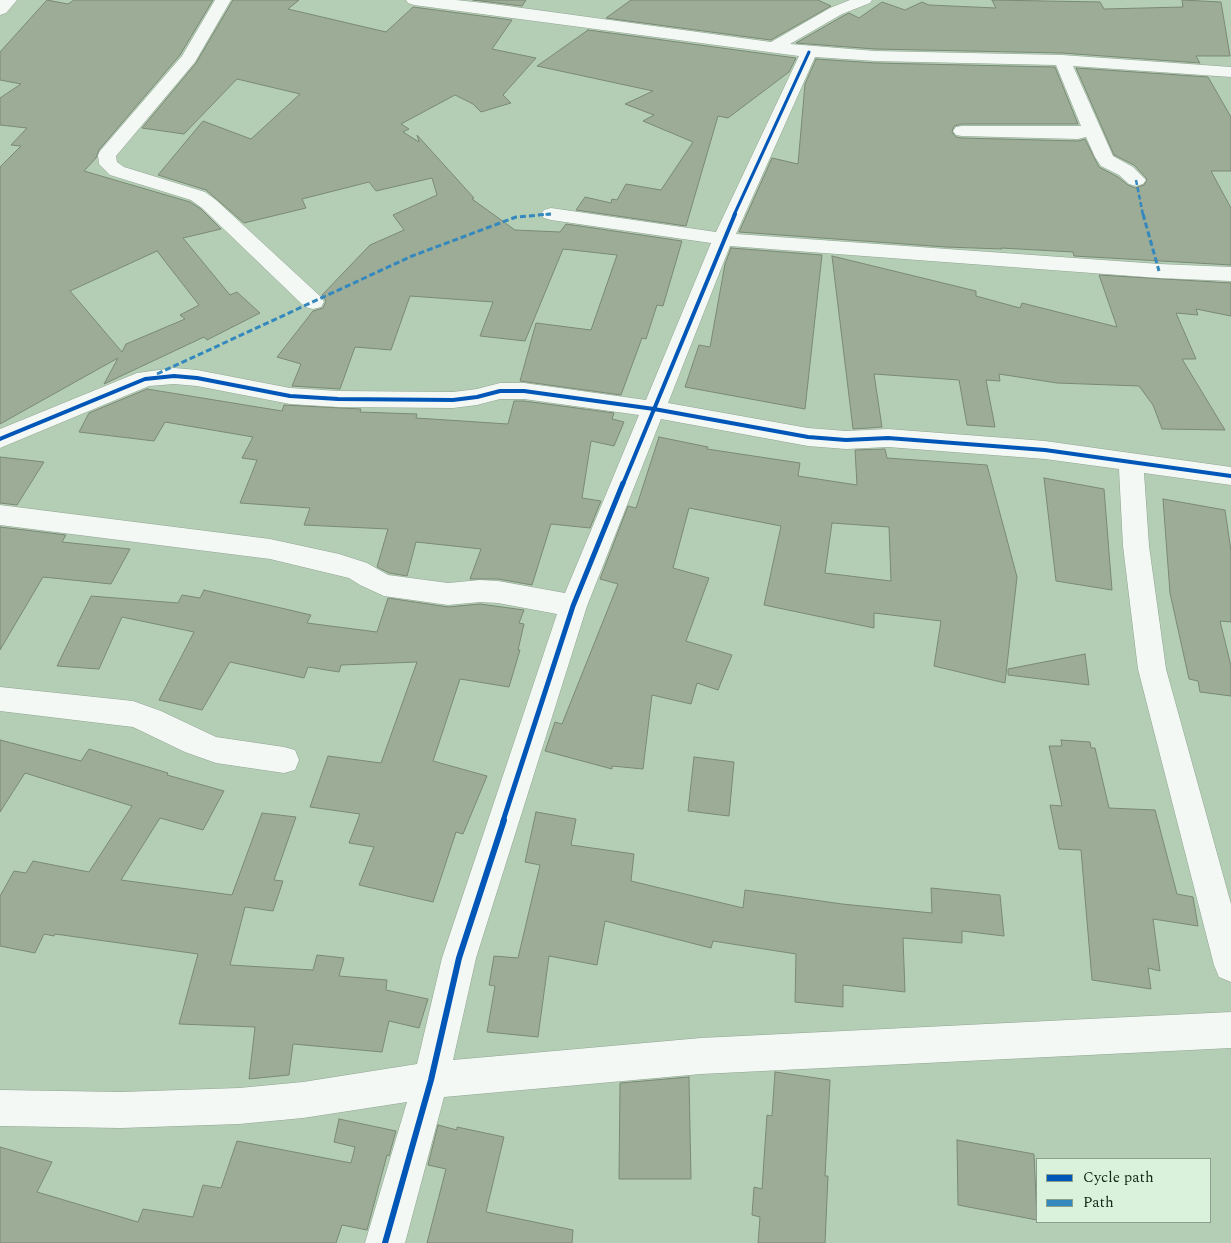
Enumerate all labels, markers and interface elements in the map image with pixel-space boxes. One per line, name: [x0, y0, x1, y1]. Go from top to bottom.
legend: [1036, 1158, 1211, 1223]
text: Cycle path: [1083, 1166, 1154, 1189]
text: Path: [1083, 1191, 1114, 1214]

